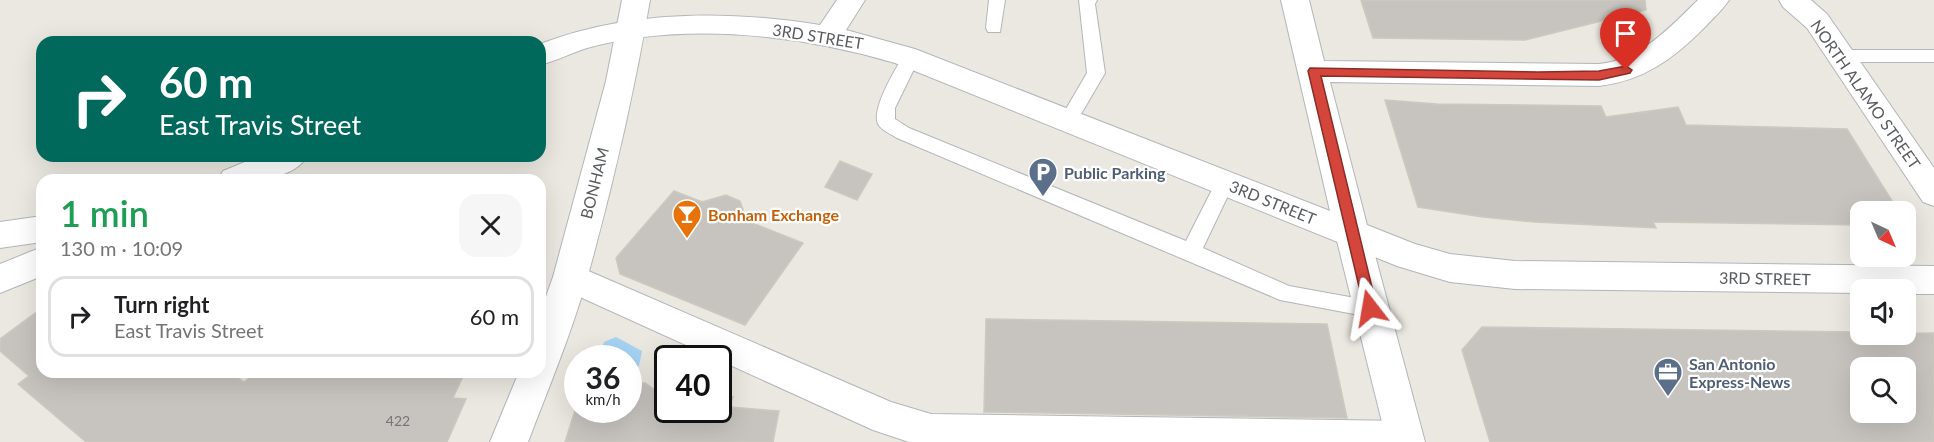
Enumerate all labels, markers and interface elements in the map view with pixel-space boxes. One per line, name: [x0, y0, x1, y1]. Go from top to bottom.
pin: [1600, 8, 1651, 70]
street label: NORTH ALAMO STREET: [1807, 16, 1925, 173]
icon: arrive: [1609, 17, 1642, 50]
street label: 3RD STREET: [771, 19, 865, 53]
text: 60 m: [159, 57, 253, 107]
icon: right: [60, 60, 138, 138]
text: East Travis Street: [159, 108, 361, 141]
street label: BONHAM: [576, 145, 612, 221]
parking icon: Public Parking: [1027, 156, 1059, 198]
place label: Public Parking: [1064, 163, 1166, 182]
street label: 3RD STREET: [1227, 176, 1320, 228]
text: 1 min: [60, 191, 149, 235]
button: close: [459, 194, 522, 257]
bar icon: Bonham Exchange: [671, 198, 703, 240]
north arrow: [1850, 201, 1916, 267]
map controls: [1850, 201, 1916, 423]
place label: Bonham Exchange: [708, 205, 839, 224]
text: 130 m · 10:09: [60, 236, 183, 260]
street label: 3RD STREET: [1719, 268, 1812, 288]
position arrow: [1338, 276, 1402, 340]
button: sound: [1850, 279, 1916, 345]
text: Turn right: [114, 291, 209, 318]
icon: right: [63, 300, 96, 333]
text: 60 m: [470, 303, 519, 330]
text: East Travis Street: [114, 318, 264, 342]
speed limit sign: 40: [654, 345, 732, 423]
place label: San Antonio Express-News: [1689, 354, 1790, 391]
office icon: San Antonio Express-News: [1652, 356, 1684, 398]
button: search: [1850, 357, 1916, 423]
text: 36: [586, 359, 620, 395]
text: km/h: [585, 390, 621, 408]
house number: 422: [386, 412, 410, 429]

